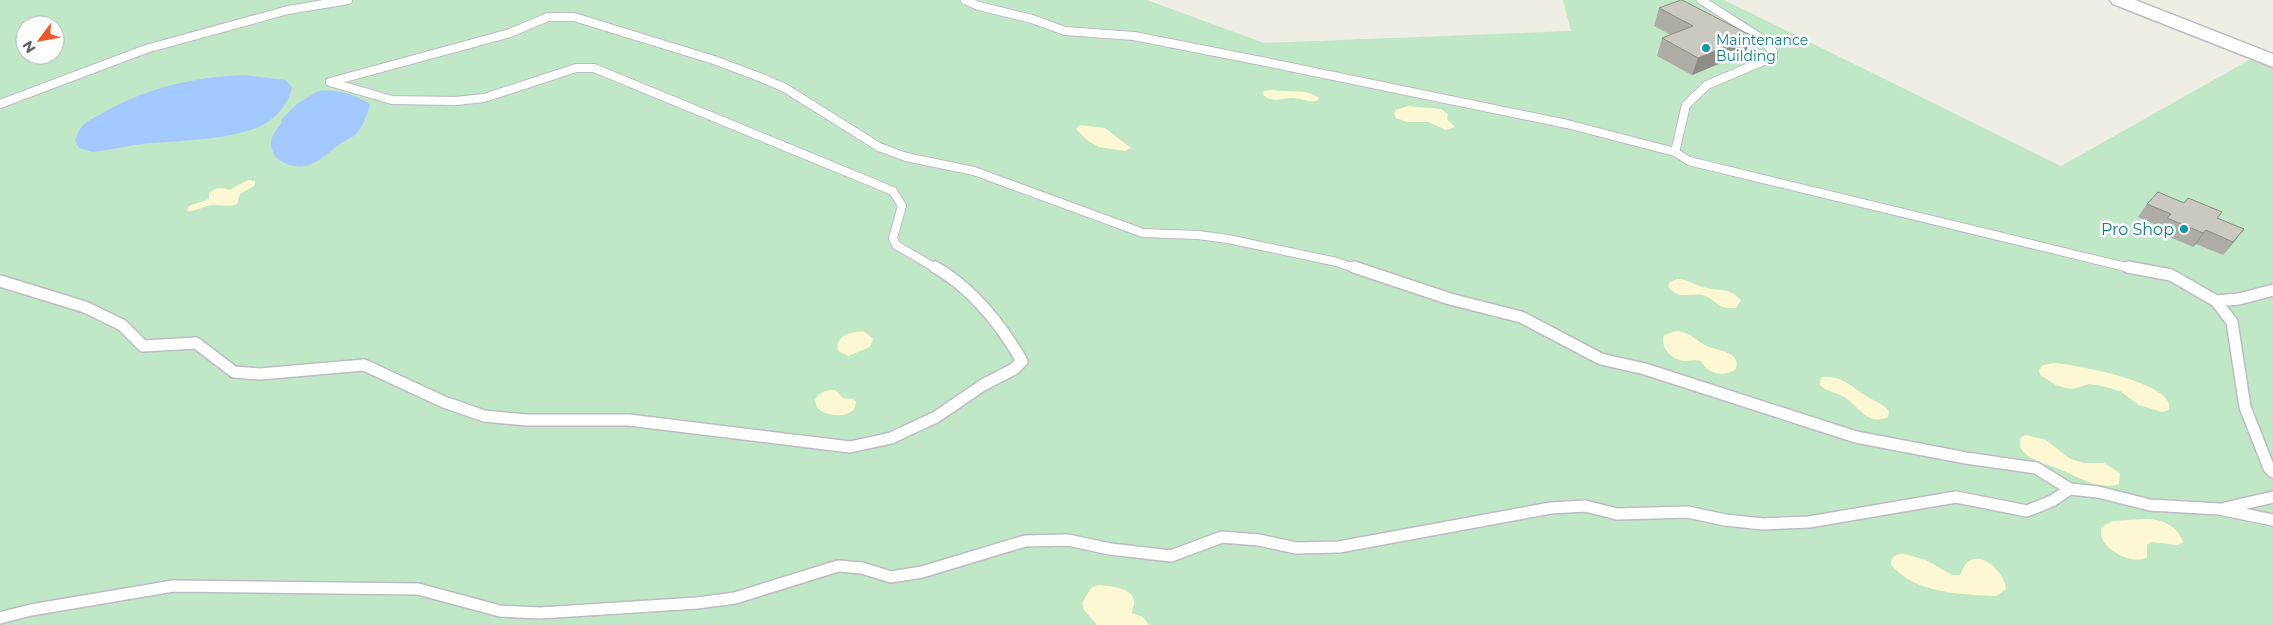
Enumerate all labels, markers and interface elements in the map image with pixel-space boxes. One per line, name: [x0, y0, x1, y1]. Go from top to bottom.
north arrow: [15, 15, 65, 65]
place label: Maintenance Building: [1716, 31, 1808, 65]
text: N: [18, 37, 40, 56]
marker: Maintenance Building: [1700, 42, 1712, 54]
place label: Pro Shop: [2101, 220, 2174, 239]
marker: Pro Shop: [2178, 223, 2190, 235]

